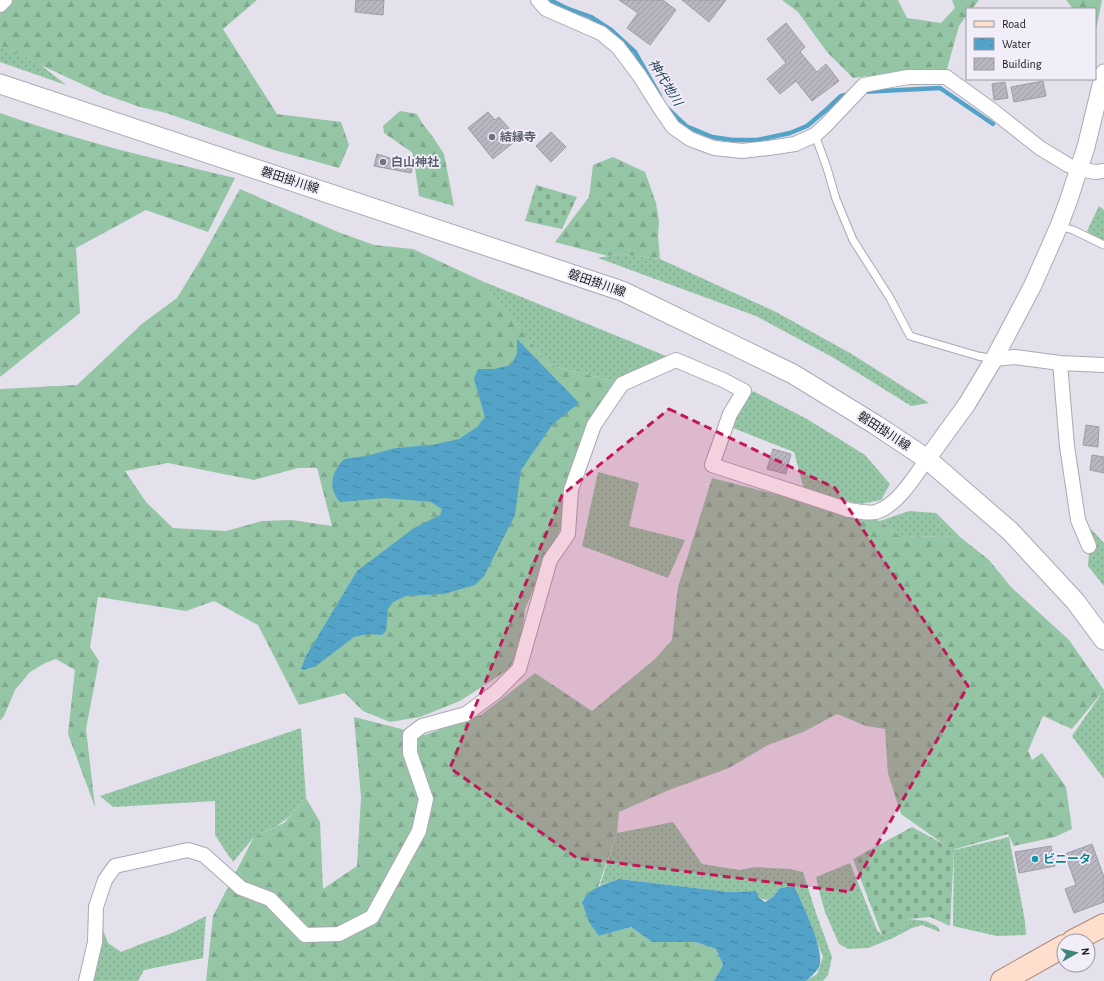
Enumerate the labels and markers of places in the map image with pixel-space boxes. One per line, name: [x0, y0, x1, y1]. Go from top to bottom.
place label: 結縁寺: [500, 130, 536, 143]
marker: 結縁寺: [487, 132, 497, 142]
place label: 白山神社: [391, 155, 439, 168]
marker: 白山神社: [378, 157, 388, 167]
place label: ビニータ: [1043, 852, 1091, 865]
marker: ビニータ: [1030, 854, 1040, 864]

